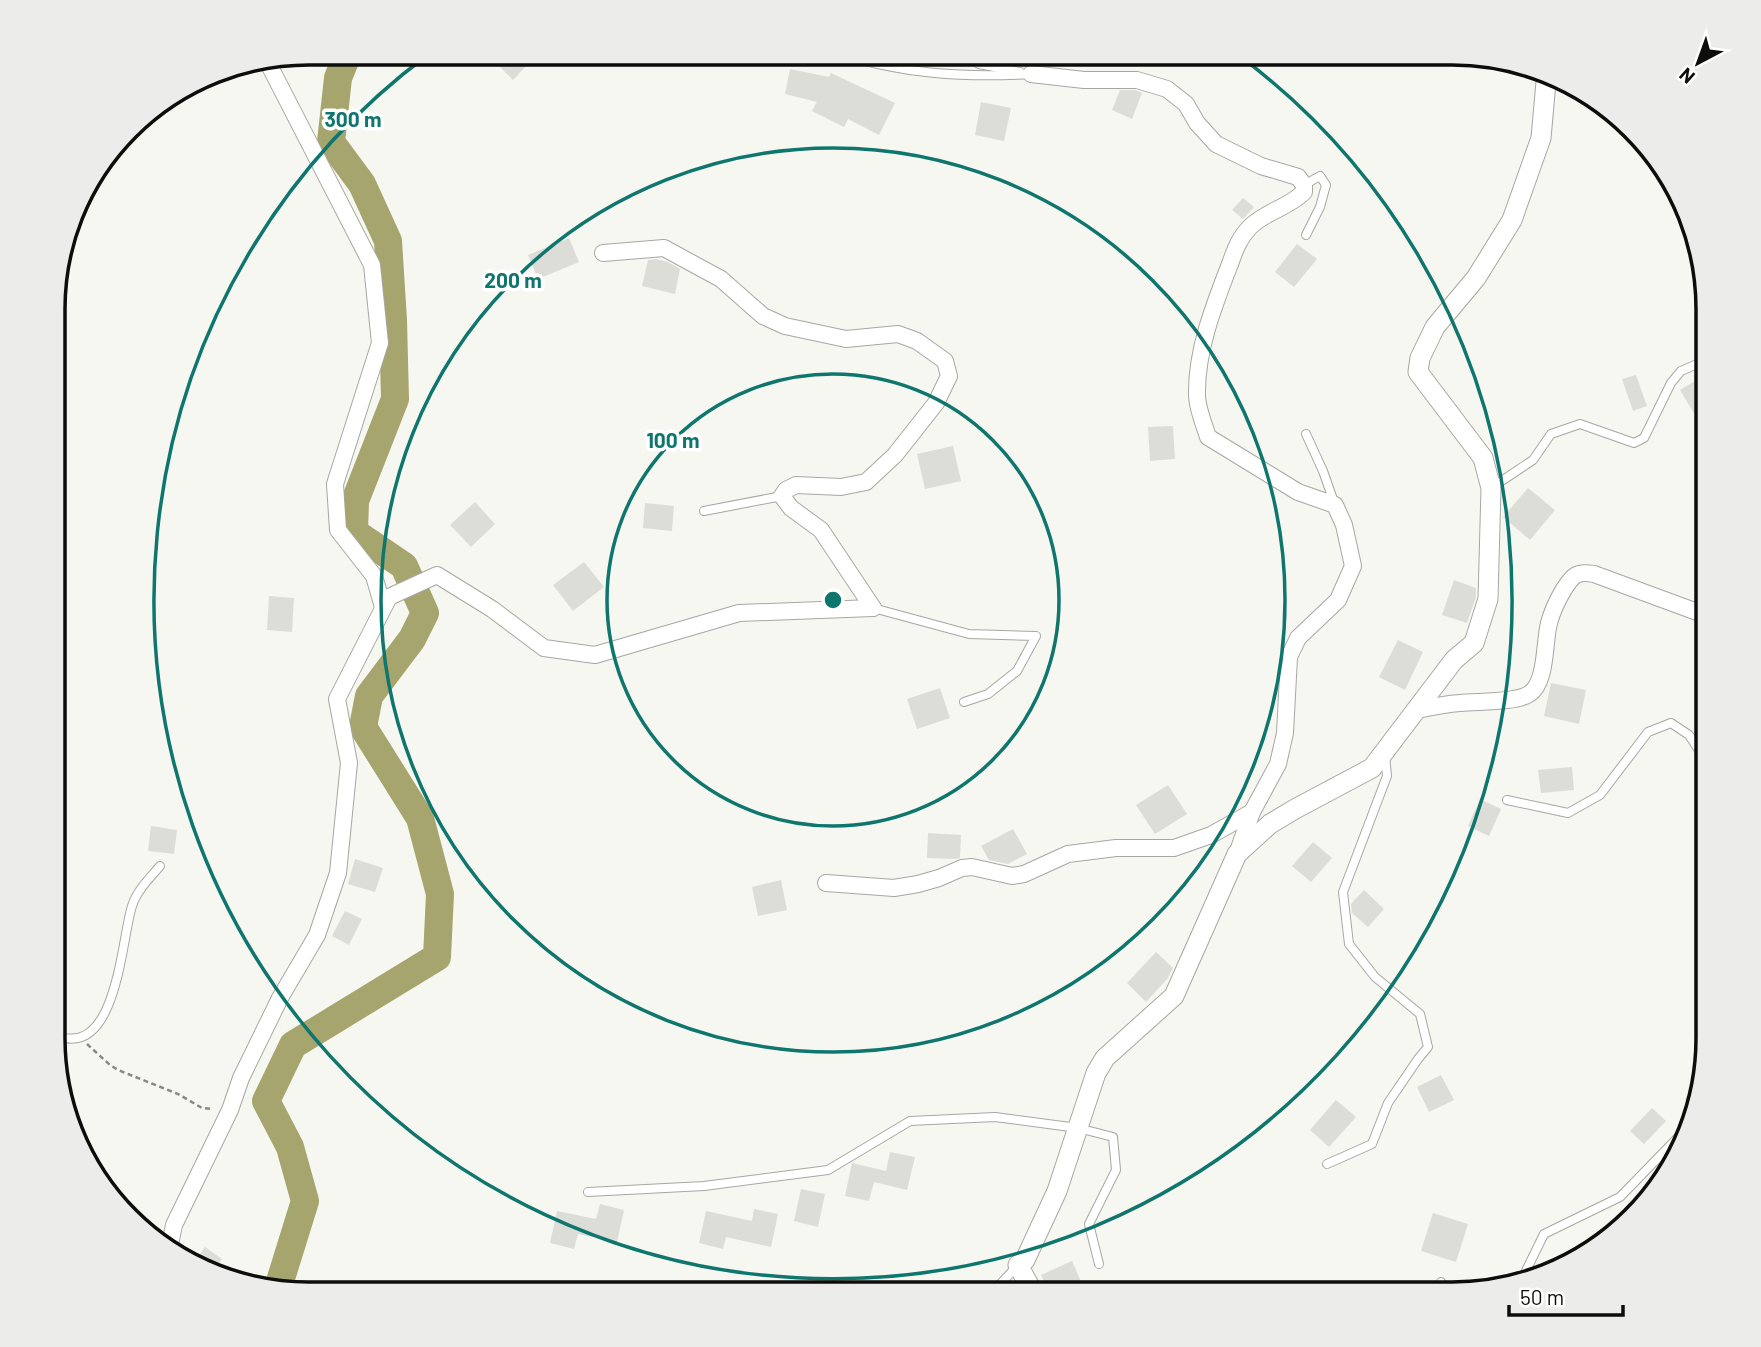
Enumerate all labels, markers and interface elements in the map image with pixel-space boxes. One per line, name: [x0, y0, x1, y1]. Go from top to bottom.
north arrow: [1663, 28, 1733, 98]
text: N: [1674, 63, 1699, 89]
text: 300 m: [324, 106, 382, 131]
text: 200 m: [484, 267, 542, 292]
text: 100 m: [646, 427, 700, 452]
centre of rings: [821, 588, 845, 612]
scale bar: [1509, 1274, 1623, 1318]
text: 50 m: [1520, 1284, 1564, 1309]

